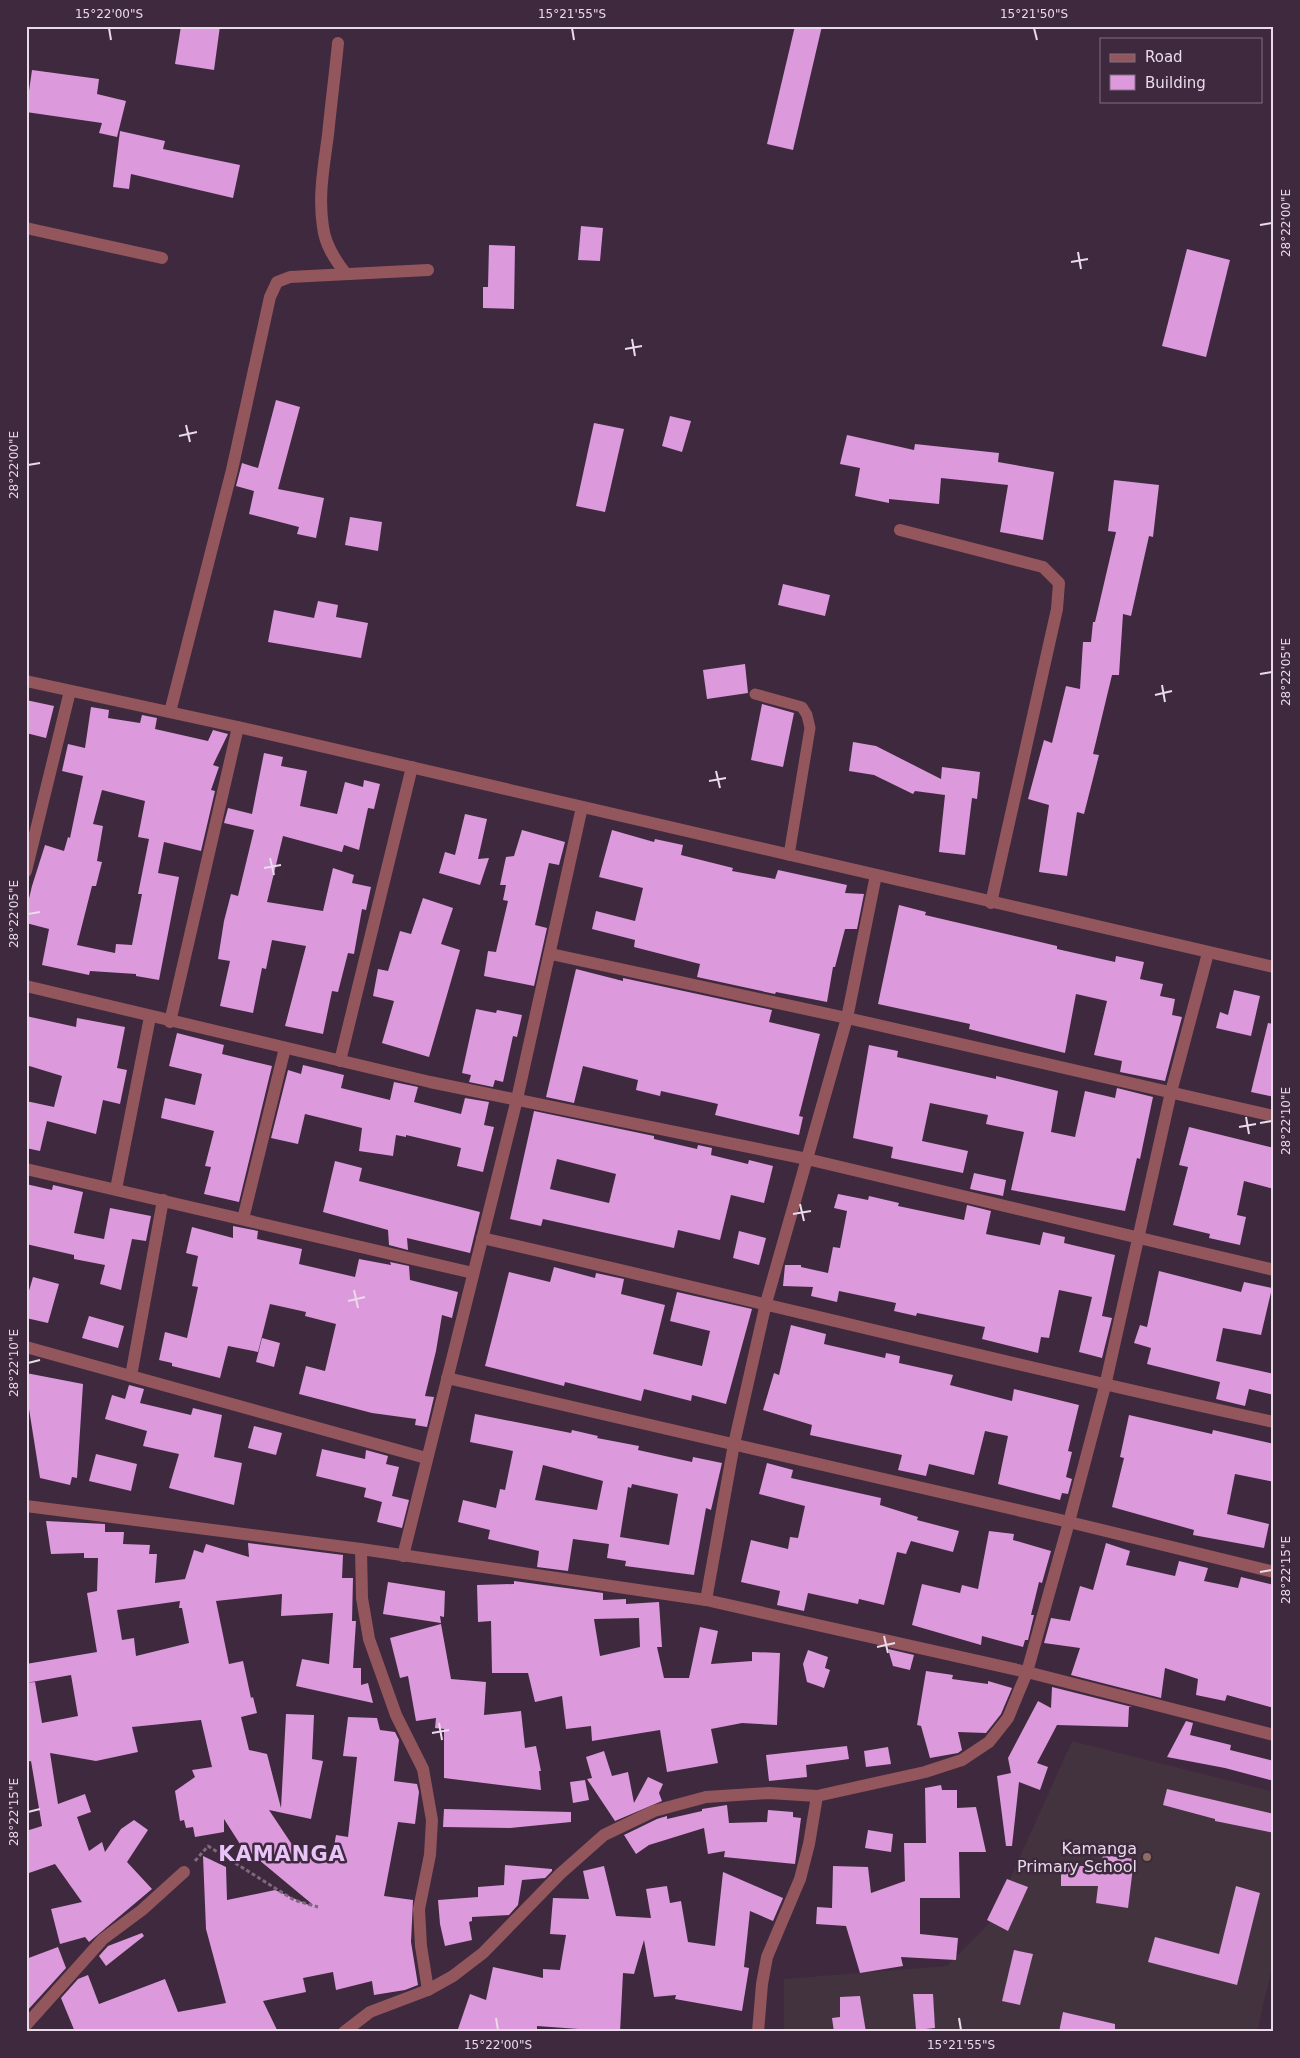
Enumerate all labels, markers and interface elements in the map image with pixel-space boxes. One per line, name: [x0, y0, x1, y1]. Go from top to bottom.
text: 15°22'00"S: [75, 7, 143, 21]
text: 15°21'55"S: [538, 7, 606, 21]
text: 15°21'50"S: [1000, 7, 1068, 21]
legend: [1100, 38, 1262, 102]
text: Road: [1145, 48, 1183, 66]
text: Building: [1145, 74, 1206, 92]
text: 28°22'00"E: [1279, 189, 1293, 257]
text: 28°22'00"E: [7, 431, 21, 499]
text: 28°22'05"E: [1279, 638, 1293, 706]
text: 28°22'05"E: [7, 880, 21, 948]
text: 28°22'10"E: [1279, 1087, 1293, 1155]
text: 28°22'10"E: [7, 1329, 21, 1397]
text: 28°22'15"E: [1279, 1536, 1293, 1604]
text: 28°22'15"E: [7, 1778, 21, 1846]
place label: Kamanga Primary School: [1017, 1839, 1137, 1876]
district label: KAMANGA: [218, 1842, 346, 1866]
marker: Kamanga Primary School: [1141, 1851, 1153, 1863]
text: 15°22'00"S: [464, 2038, 532, 2052]
text: 15°21'55"S: [927, 2038, 995, 2052]

